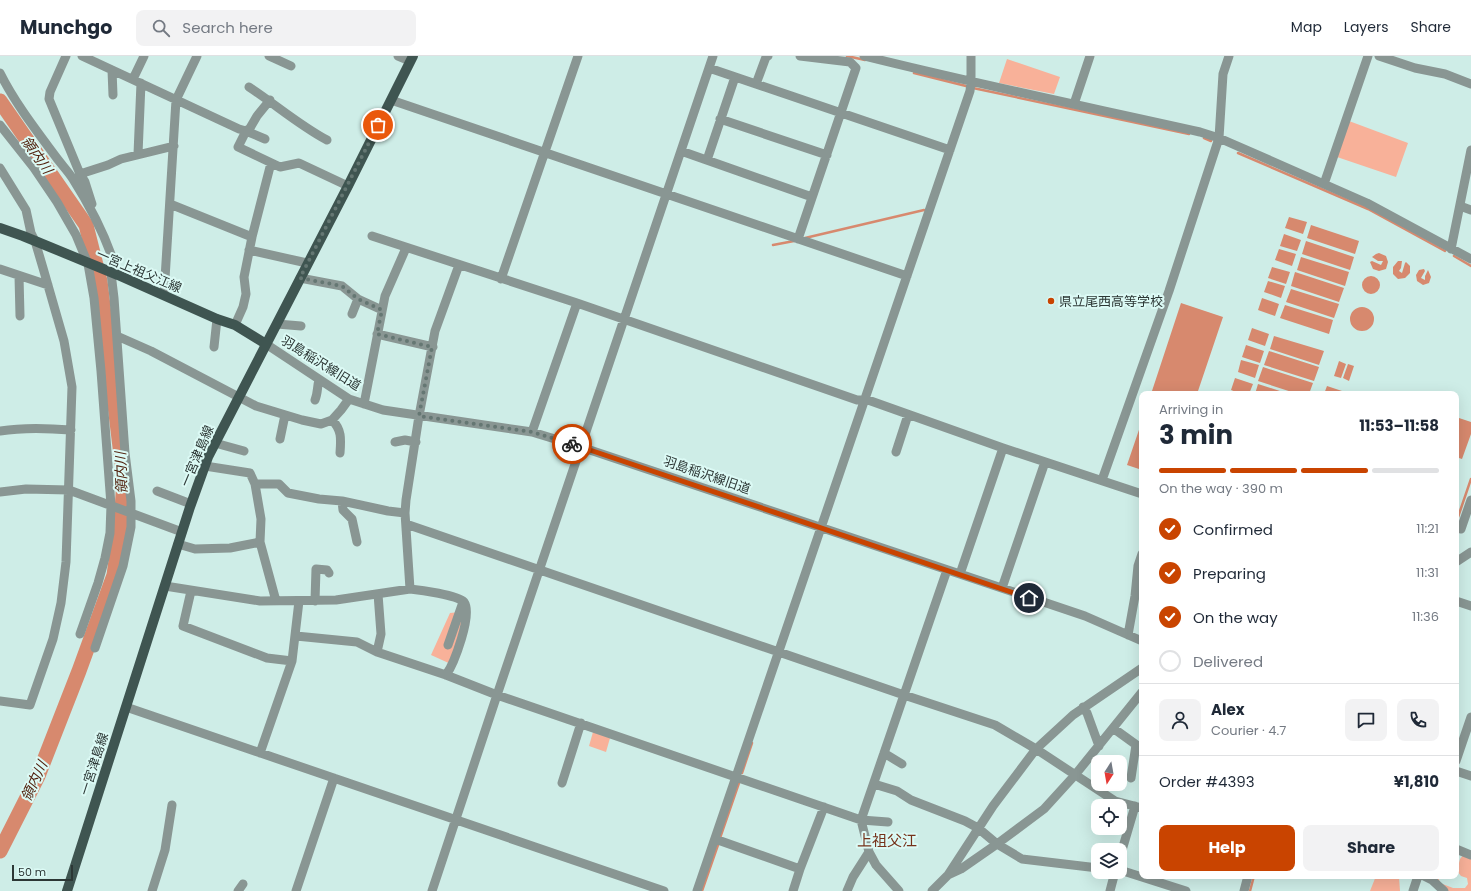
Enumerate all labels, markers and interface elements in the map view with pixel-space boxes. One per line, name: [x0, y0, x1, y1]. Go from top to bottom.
search box: [136, 10, 416, 46]
text: Munchgo: [20, 14, 112, 41]
icon: search: [150, 17, 172, 39]
text: Search here: [182, 17, 273, 38]
text: Map: [1291, 17, 1322, 37]
text: Layers: [1344, 17, 1388, 37]
text: Share: [1410, 17, 1451, 37]
pin: [361, 108, 395, 142]
icon: bag: [367, 114, 389, 136]
water label: 領内川: [17, 132, 58, 180]
street label: 一宮上祖父江線: [93, 244, 185, 298]
place label: 県立尾西高等学校: [1059, 292, 1163, 311]
marker: 県立尾西高等学校: [1046, 296, 1056, 306]
street label: 羽島稲沢線旧道: [277, 331, 365, 395]
text: Arriving in: [1159, 400, 1223, 419]
text: 11:53–11:58: [1359, 415, 1439, 436]
text: 3 min: [1159, 417, 1233, 453]
street label: 一宮津島線: [176, 422, 218, 490]
courier: [552, 424, 592, 464]
icon: bike: [561, 433, 583, 455]
water label: 領内川: [110, 450, 132, 494]
street label: 羽島稲沢線旧道: [661, 451, 753, 499]
text: On the way · 390 m: [1159, 479, 1283, 498]
icon: check: [1159, 518, 1181, 540]
text: Confirmed: [1193, 519, 1273, 540]
text: 11:21: [1416, 519, 1439, 538]
icon: check: [1159, 562, 1181, 584]
text: Preparing: [1193, 563, 1266, 584]
text: 11:31: [1416, 563, 1439, 582]
pin: [1012, 581, 1046, 615]
icon: home: [1018, 587, 1040, 609]
icon: check: [1159, 606, 1181, 628]
text: On the way: [1193, 607, 1278, 628]
text: 11:36: [1412, 607, 1439, 626]
text: Delivered: [1193, 651, 1263, 672]
button: person: [1159, 699, 1201, 741]
text: Alex: [1211, 699, 1245, 720]
button: chat: [1345, 699, 1387, 741]
button: phone: [1397, 699, 1439, 741]
text: Courier · 4.7: [1211, 721, 1286, 740]
street label: 一宮津島線: [75, 730, 113, 798]
north arrow: [1091, 755, 1127, 791]
map controls: [1091, 755, 1127, 879]
water label: 領内川: [16, 756, 53, 804]
text: Order #4393: [1159, 771, 1255, 792]
text: ¥1,810: [1394, 771, 1439, 792]
button: locate: [1091, 799, 1127, 835]
button: Help: [1159, 825, 1295, 871]
button: Share: [1303, 825, 1439, 871]
district label: 上祖父江: [857, 830, 917, 851]
button: layers: [1091, 843, 1127, 879]
scale bar: [12, 863, 73, 882]
text: 50 m: [18, 864, 46, 880]

